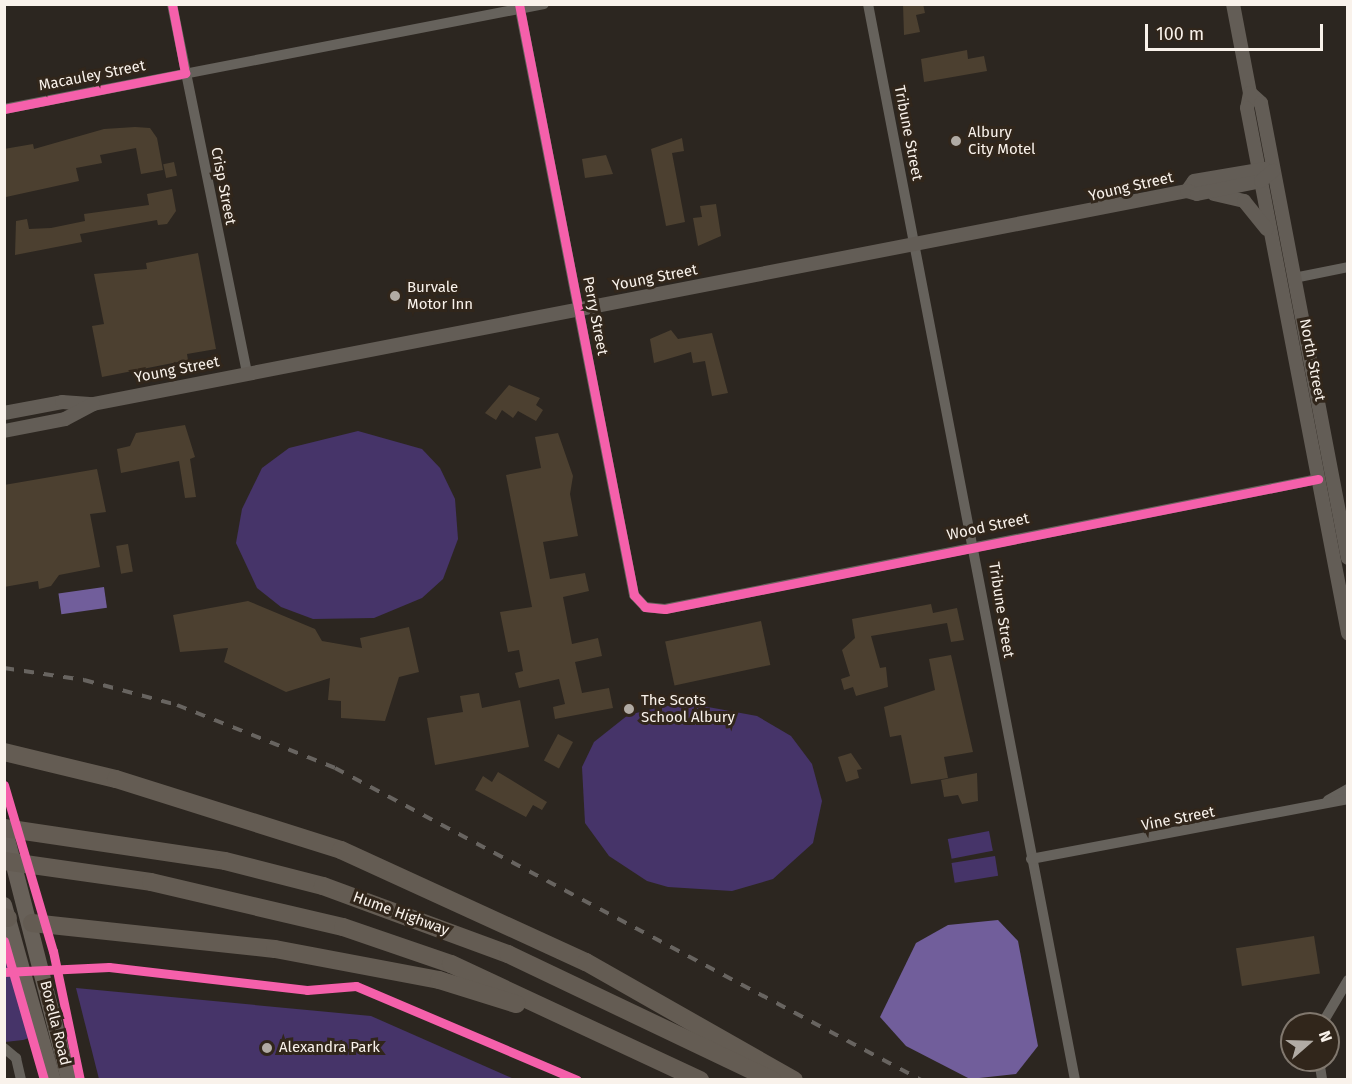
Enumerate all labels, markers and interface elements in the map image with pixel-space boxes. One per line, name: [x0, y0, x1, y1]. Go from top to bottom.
scale bar: [1148, 12, 1326, 50]
text: 100 m: [1156, 23, 1204, 45]
street label: Macauley Street: [37, 57, 147, 95]
street label: Tribune Street: [890, 84, 926, 182]
place label: Albury City Motel: [968, 123, 1036, 158]
marker: Albury City Motel: [949, 134, 963, 148]
street label: Crisp Street: [207, 146, 239, 226]
street label: Young Street: [1087, 169, 1175, 205]
street label: Young Street: [611, 261, 699, 295]
street label: Perry Street: [579, 275, 611, 357]
place label: Burvale Motor Inn: [407, 278, 473, 313]
marker: Burvale Motor Inn: [388, 289, 402, 303]
street label: North Street: [1295, 317, 1329, 403]
street label: Young Street: [133, 353, 221, 387]
street label: Wood Street: [945, 510, 1031, 544]
street label: Tribune Street: [985, 561, 1017, 659]
place label: The Scots School Albury: [641, 691, 735, 726]
marker: The Scots School Albury: [622, 702, 636, 716]
street label: Vine Street: [1140, 803, 1216, 835]
street label: Hume Highway: [351, 888, 451, 940]
street label: Borella Road: [36, 979, 74, 1067]
north arrow: [1280, 1012, 1340, 1072]
text: N: [1315, 1028, 1336, 1045]
place label: Alexandra Park: [279, 1039, 380, 1057]
marker: Alexandra Park: [260, 1041, 274, 1055]

